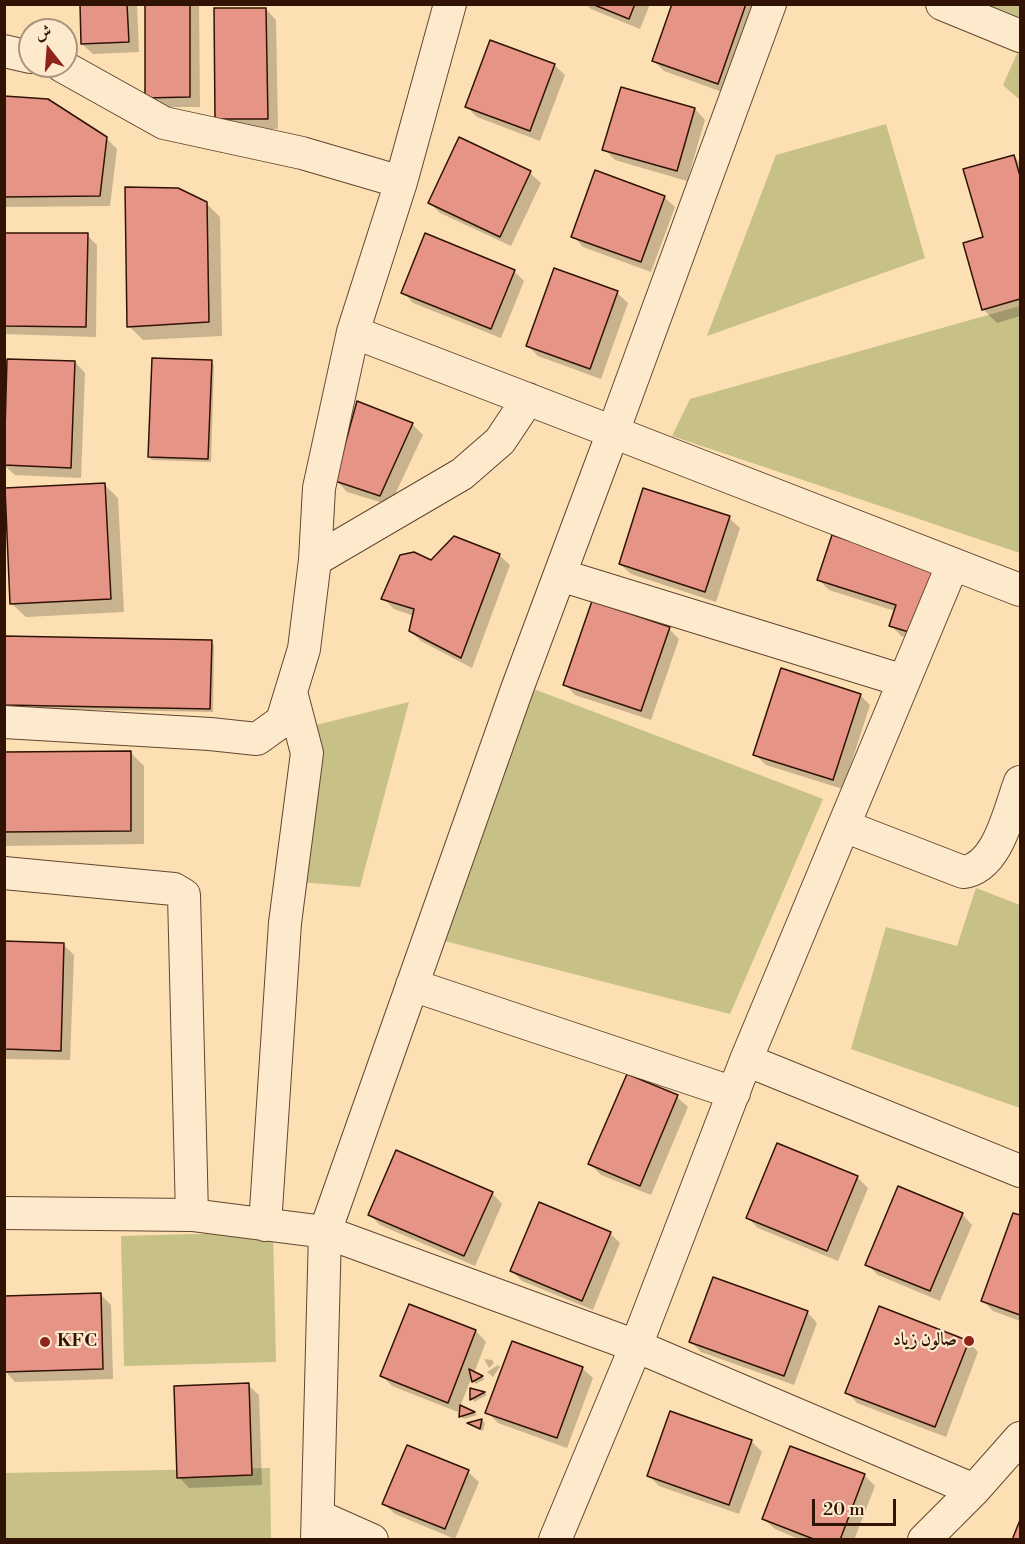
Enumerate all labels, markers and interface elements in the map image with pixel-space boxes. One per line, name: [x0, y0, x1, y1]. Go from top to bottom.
north arrow: [18, 18, 78, 78]
text: ش: [33, 21, 54, 45]
place label: صالون زياد: [893, 1330, 957, 1352]
place label: KFC: [57, 1331, 97, 1353]
marker: صالون زياد: [962, 1334, 976, 1348]
marker: KFC: [38, 1335, 52, 1349]
scale bar: [815, 1487, 899, 1525]
text: 20 m: [823, 1498, 865, 1521]

